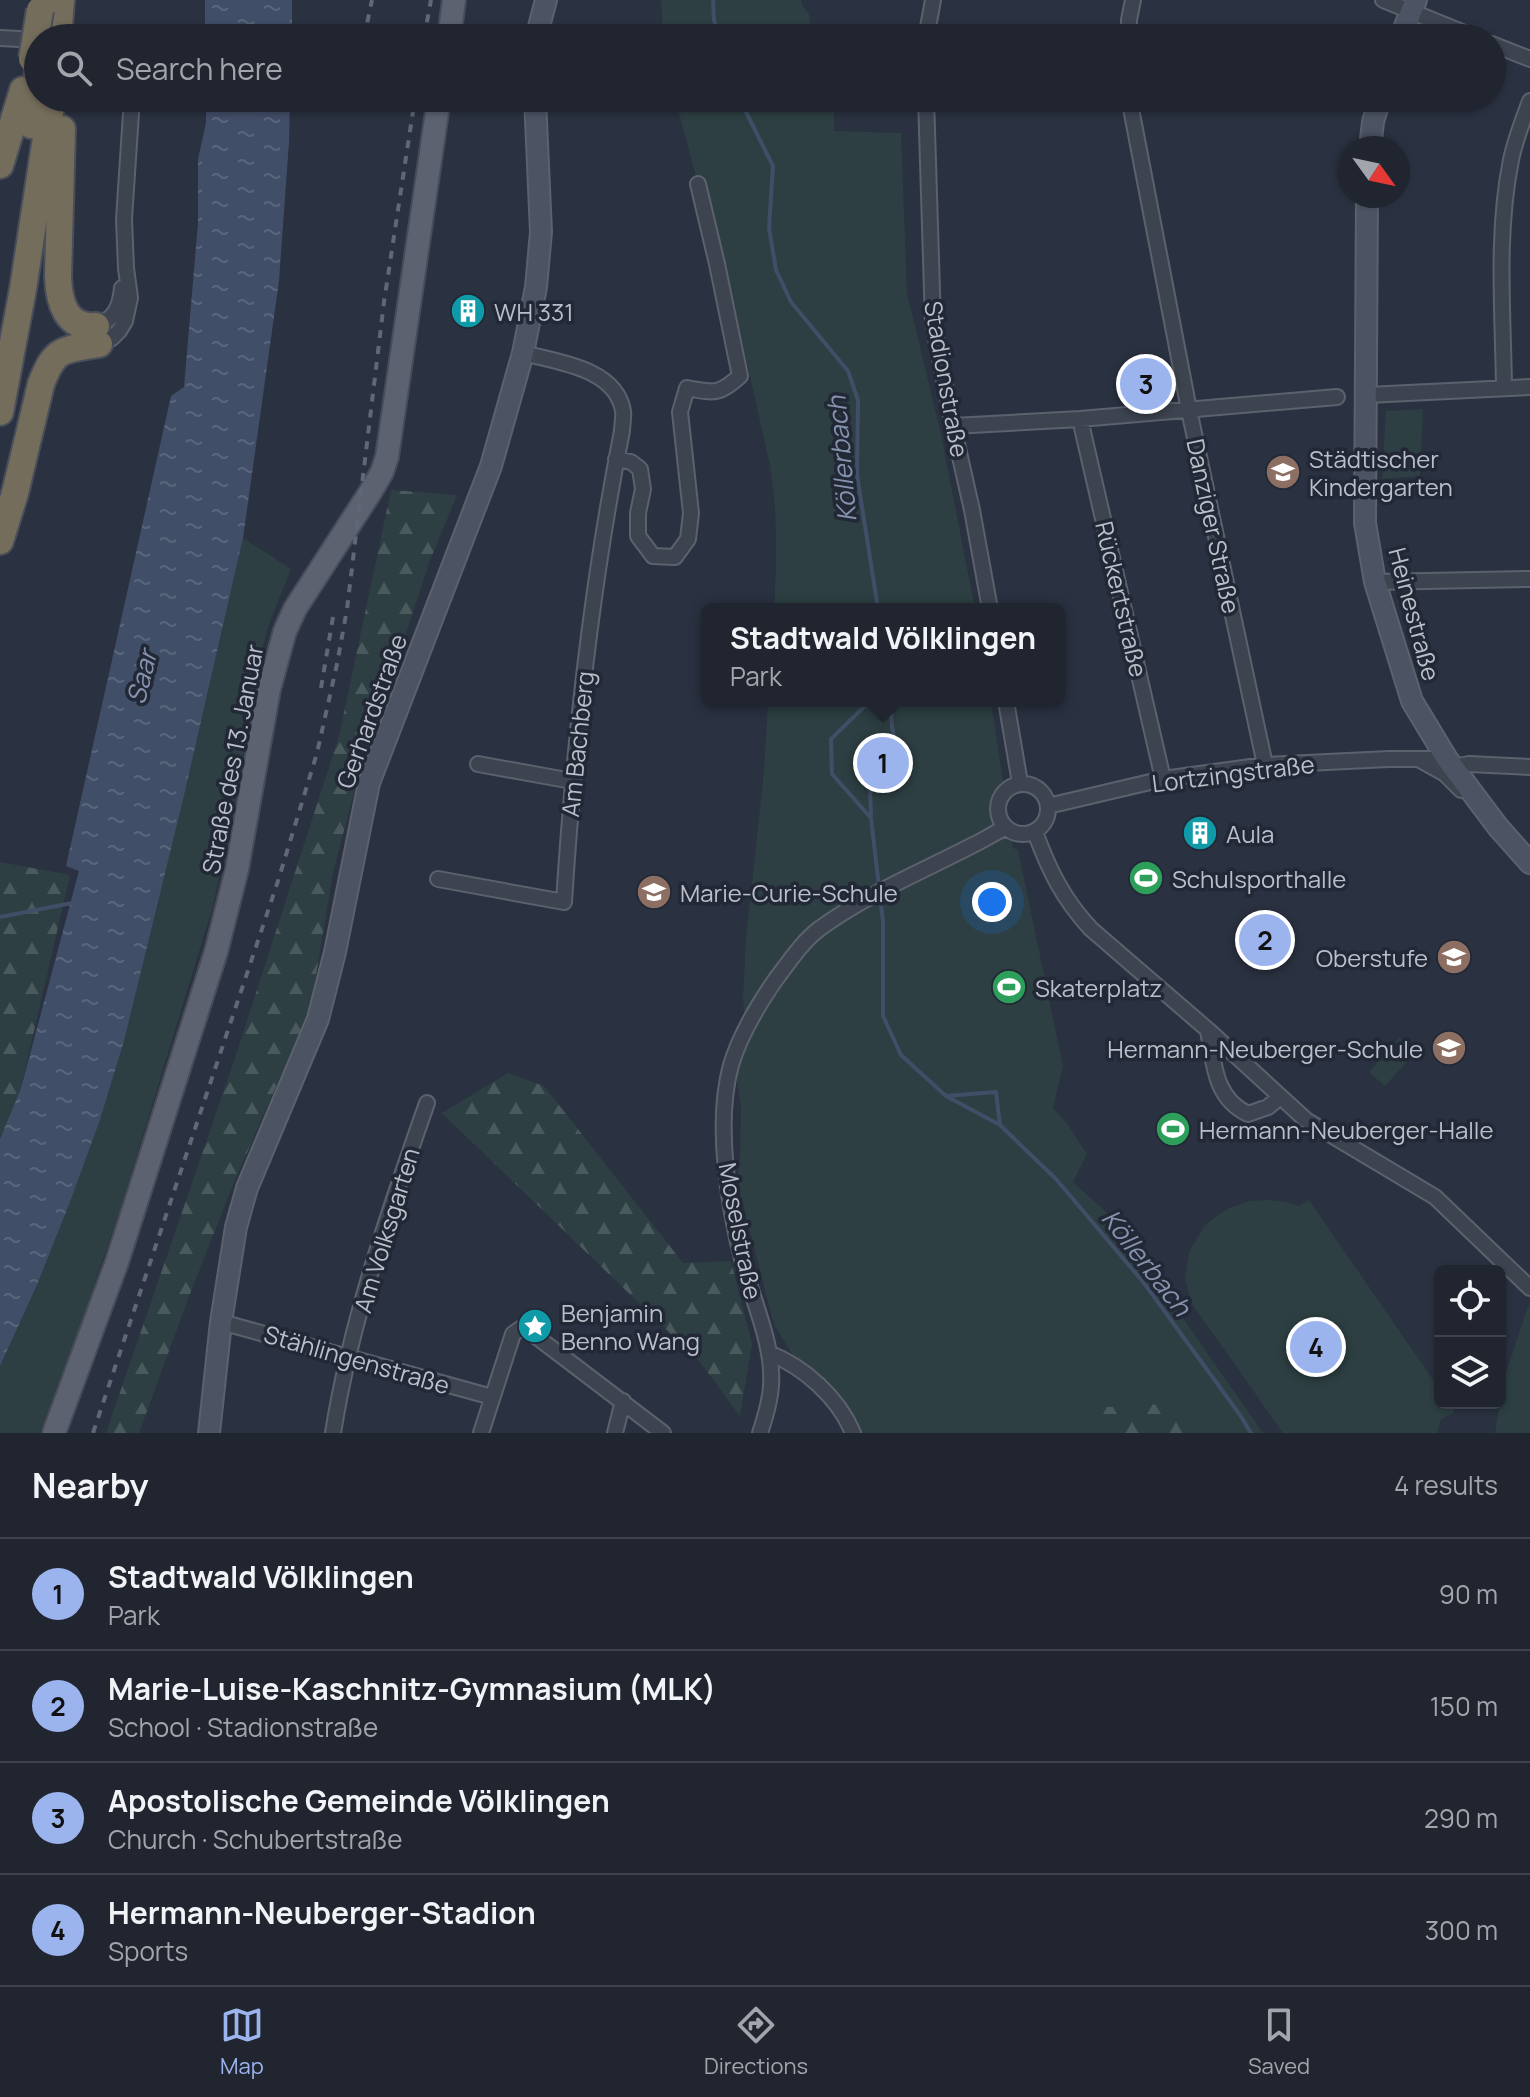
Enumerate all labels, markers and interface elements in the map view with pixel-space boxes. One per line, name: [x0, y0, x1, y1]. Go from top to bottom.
search box: [24, 24, 1506, 112]
icon: search: [52, 46, 96, 90]
text: Search here: [116, 48, 283, 89]
north arrow: [1338, 136, 1410, 208]
building icon: WH 331: [449, 292, 487, 330]
place label: WH 331: [494, 295, 574, 328]
street label: Stadionstraße: [917, 298, 977, 460]
pin: 3: [1120, 354, 1172, 414]
water label: Köllerbach: [817, 393, 864, 523]
street label: Danziger Straße: [1179, 436, 1249, 616]
place label: Städtischer Kindergarten: [1309, 442, 1453, 503]
school or university icon: Städtischer Kindergarten: [1264, 453, 1302, 491]
street label: Rückertstraße: [1088, 518, 1156, 680]
street label: Heinestraße: [1381, 544, 1449, 684]
popup: [701, 603, 1065, 707]
text: Stadtwald Völklingen: [730, 617, 1036, 658]
street label: Gerhardstraße: [328, 629, 414, 793]
street label: Straße des 13. Januar: [194, 641, 271, 877]
water label: Saar: [117, 643, 166, 708]
text: Park: [730, 658, 782, 694]
street label: Am Bachberg: [553, 669, 601, 819]
pin: 1: [857, 733, 909, 793]
street label: Lortzingstraße: [1150, 747, 1316, 799]
building icon: Aula: [1181, 814, 1219, 852]
place label: Aula: [1226, 817, 1274, 850]
sports icon: Schulsporthalle: [1127, 859, 1165, 897]
place label: Schulsporthalle: [1172, 862, 1346, 895]
school or university icon: Marie-Curie-Schule: [635, 873, 673, 911]
place label: Marie-Curie-Schule: [680, 876, 898, 909]
your location: [972, 882, 1012, 922]
pin: 2: [1239, 910, 1291, 970]
school or university icon: Oberstufe: [1435, 938, 1473, 976]
place label: Oberstufe: [1316, 941, 1428, 974]
sports icon: Skaterplatz: [990, 968, 1028, 1006]
place label: Skaterplatz: [1035, 971, 1162, 1004]
school or university icon: Hermann-Neuberger-Schule: [1430, 1029, 1468, 1067]
place label: Hermann-Neuberger-Schule: [1107, 1032, 1423, 1065]
sports icon: Hermann-Neuberger-Halle: [1154, 1110, 1192, 1148]
place label: Hermann-Neuberger-Halle: [1199, 1113, 1493, 1146]
street label: Am Volksgarten: [345, 1144, 427, 1316]
street label: Moselstraße: [712, 1160, 770, 1302]
water label: Köllerbach: [1094, 1201, 1201, 1324]
map controls: [1434, 1265, 1506, 1409]
button: locate: [1434, 1265, 1506, 1337]
place label: Benjamin Benno Wang: [561, 1296, 700, 1357]
place icon: Benjamin Benno Wang: [516, 1307, 554, 1345]
street label: Stählingenstraße: [260, 1317, 454, 1401]
pin: 4: [1290, 1317, 1342, 1377]
button: layers: [1434, 1337, 1506, 1409]
text: Nearby: [32, 1462, 148, 1508]
text: 4 results: [1394, 1467, 1498, 1503]
text: Stadtwald Völklingen: [108, 1556, 414, 1597]
text: 1: [52, 1576, 64, 1612]
text: 90 m: [1439, 1576, 1498, 1612]
text: Park: [108, 1597, 160, 1633]
text: Marie-Luise-Kaschnitz-Gymnasium (MLK): [108, 1668, 716, 1709]
text: 2: [50, 1688, 66, 1724]
text: 150 m: [1430, 1688, 1498, 1724]
text: School · Stadionstraße: [108, 1709, 378, 1745]
text: Apostolische Gemeinde Völklingen: [108, 1780, 610, 1821]
text: 3: [50, 1800, 66, 1836]
text: 290 m: [1424, 1800, 1498, 1836]
text: Church · Schubertstraße: [108, 1821, 403, 1857]
text: Hermann-Neuberger-Stadion: [108, 1892, 536, 1933]
text: 4: [50, 1912, 66, 1948]
text: 300 m: [1425, 1912, 1498, 1948]
text: Sports: [108, 1933, 188, 1969]
tab: Map: [220, 2003, 264, 2081]
tab: Directions: [704, 2003, 808, 2081]
tab: Saved: [1248, 2003, 1310, 2081]

